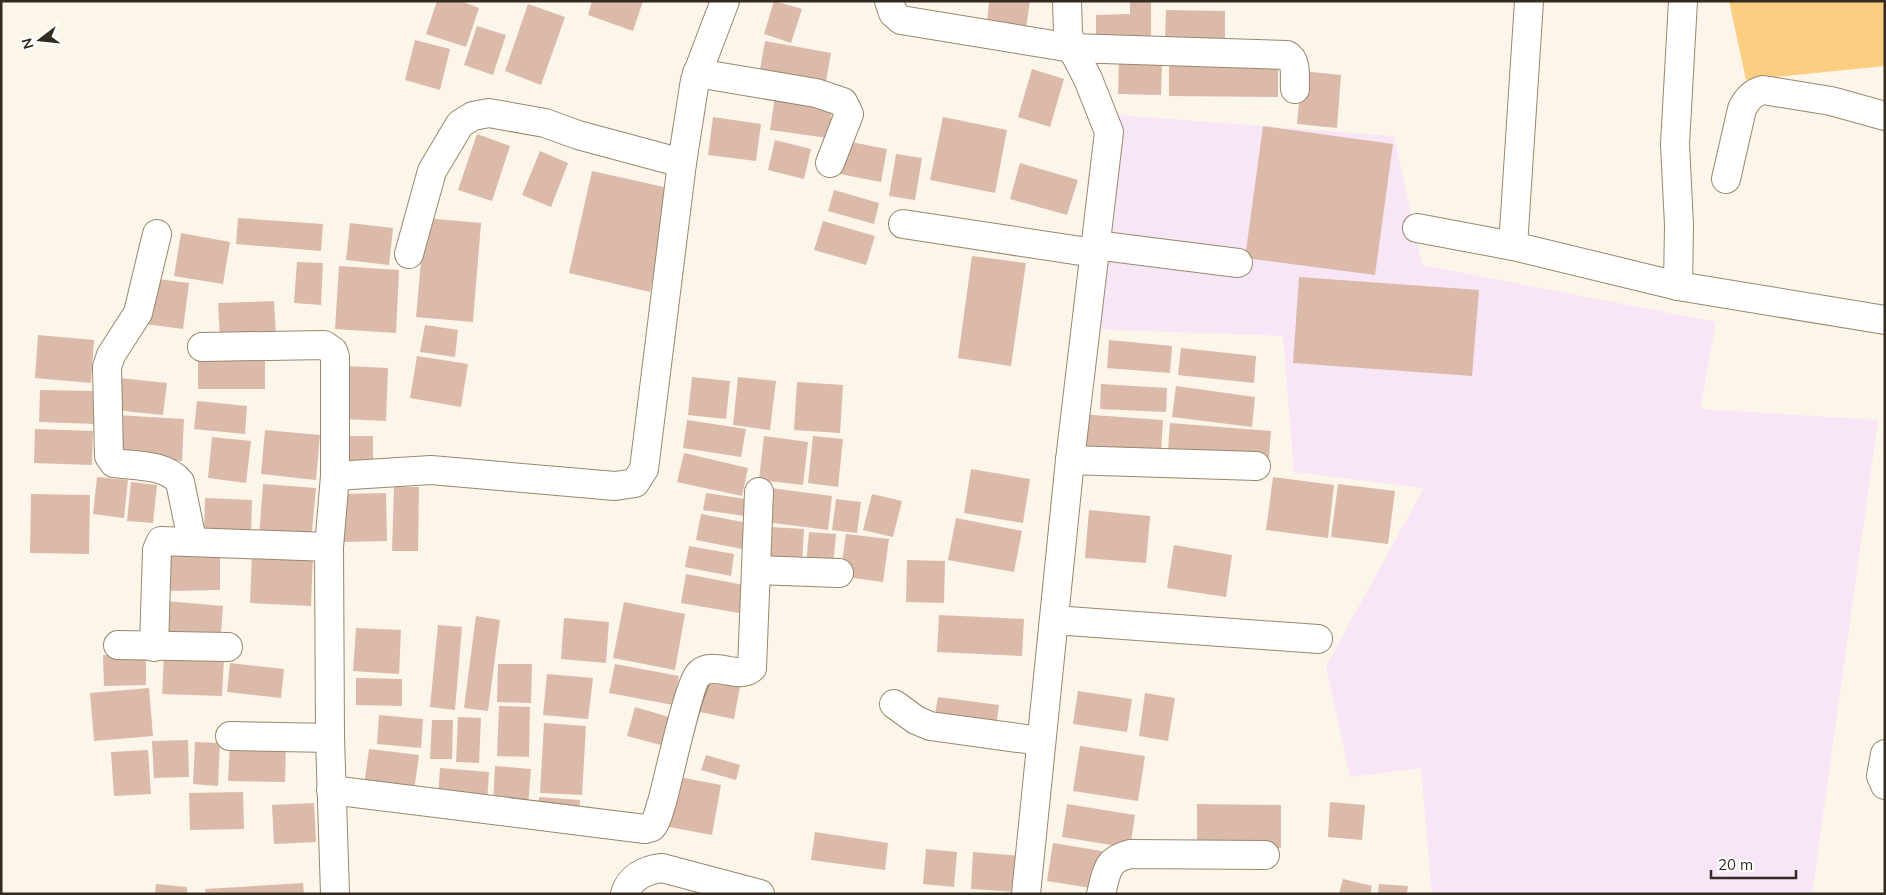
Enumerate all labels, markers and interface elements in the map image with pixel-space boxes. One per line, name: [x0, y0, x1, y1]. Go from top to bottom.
north arrow: [15, 15, 65, 65]
text: N: [17, 36, 38, 51]
scale bar: [1711, 848, 1796, 880]
text: 20 m: [1718, 855, 1753, 874]

